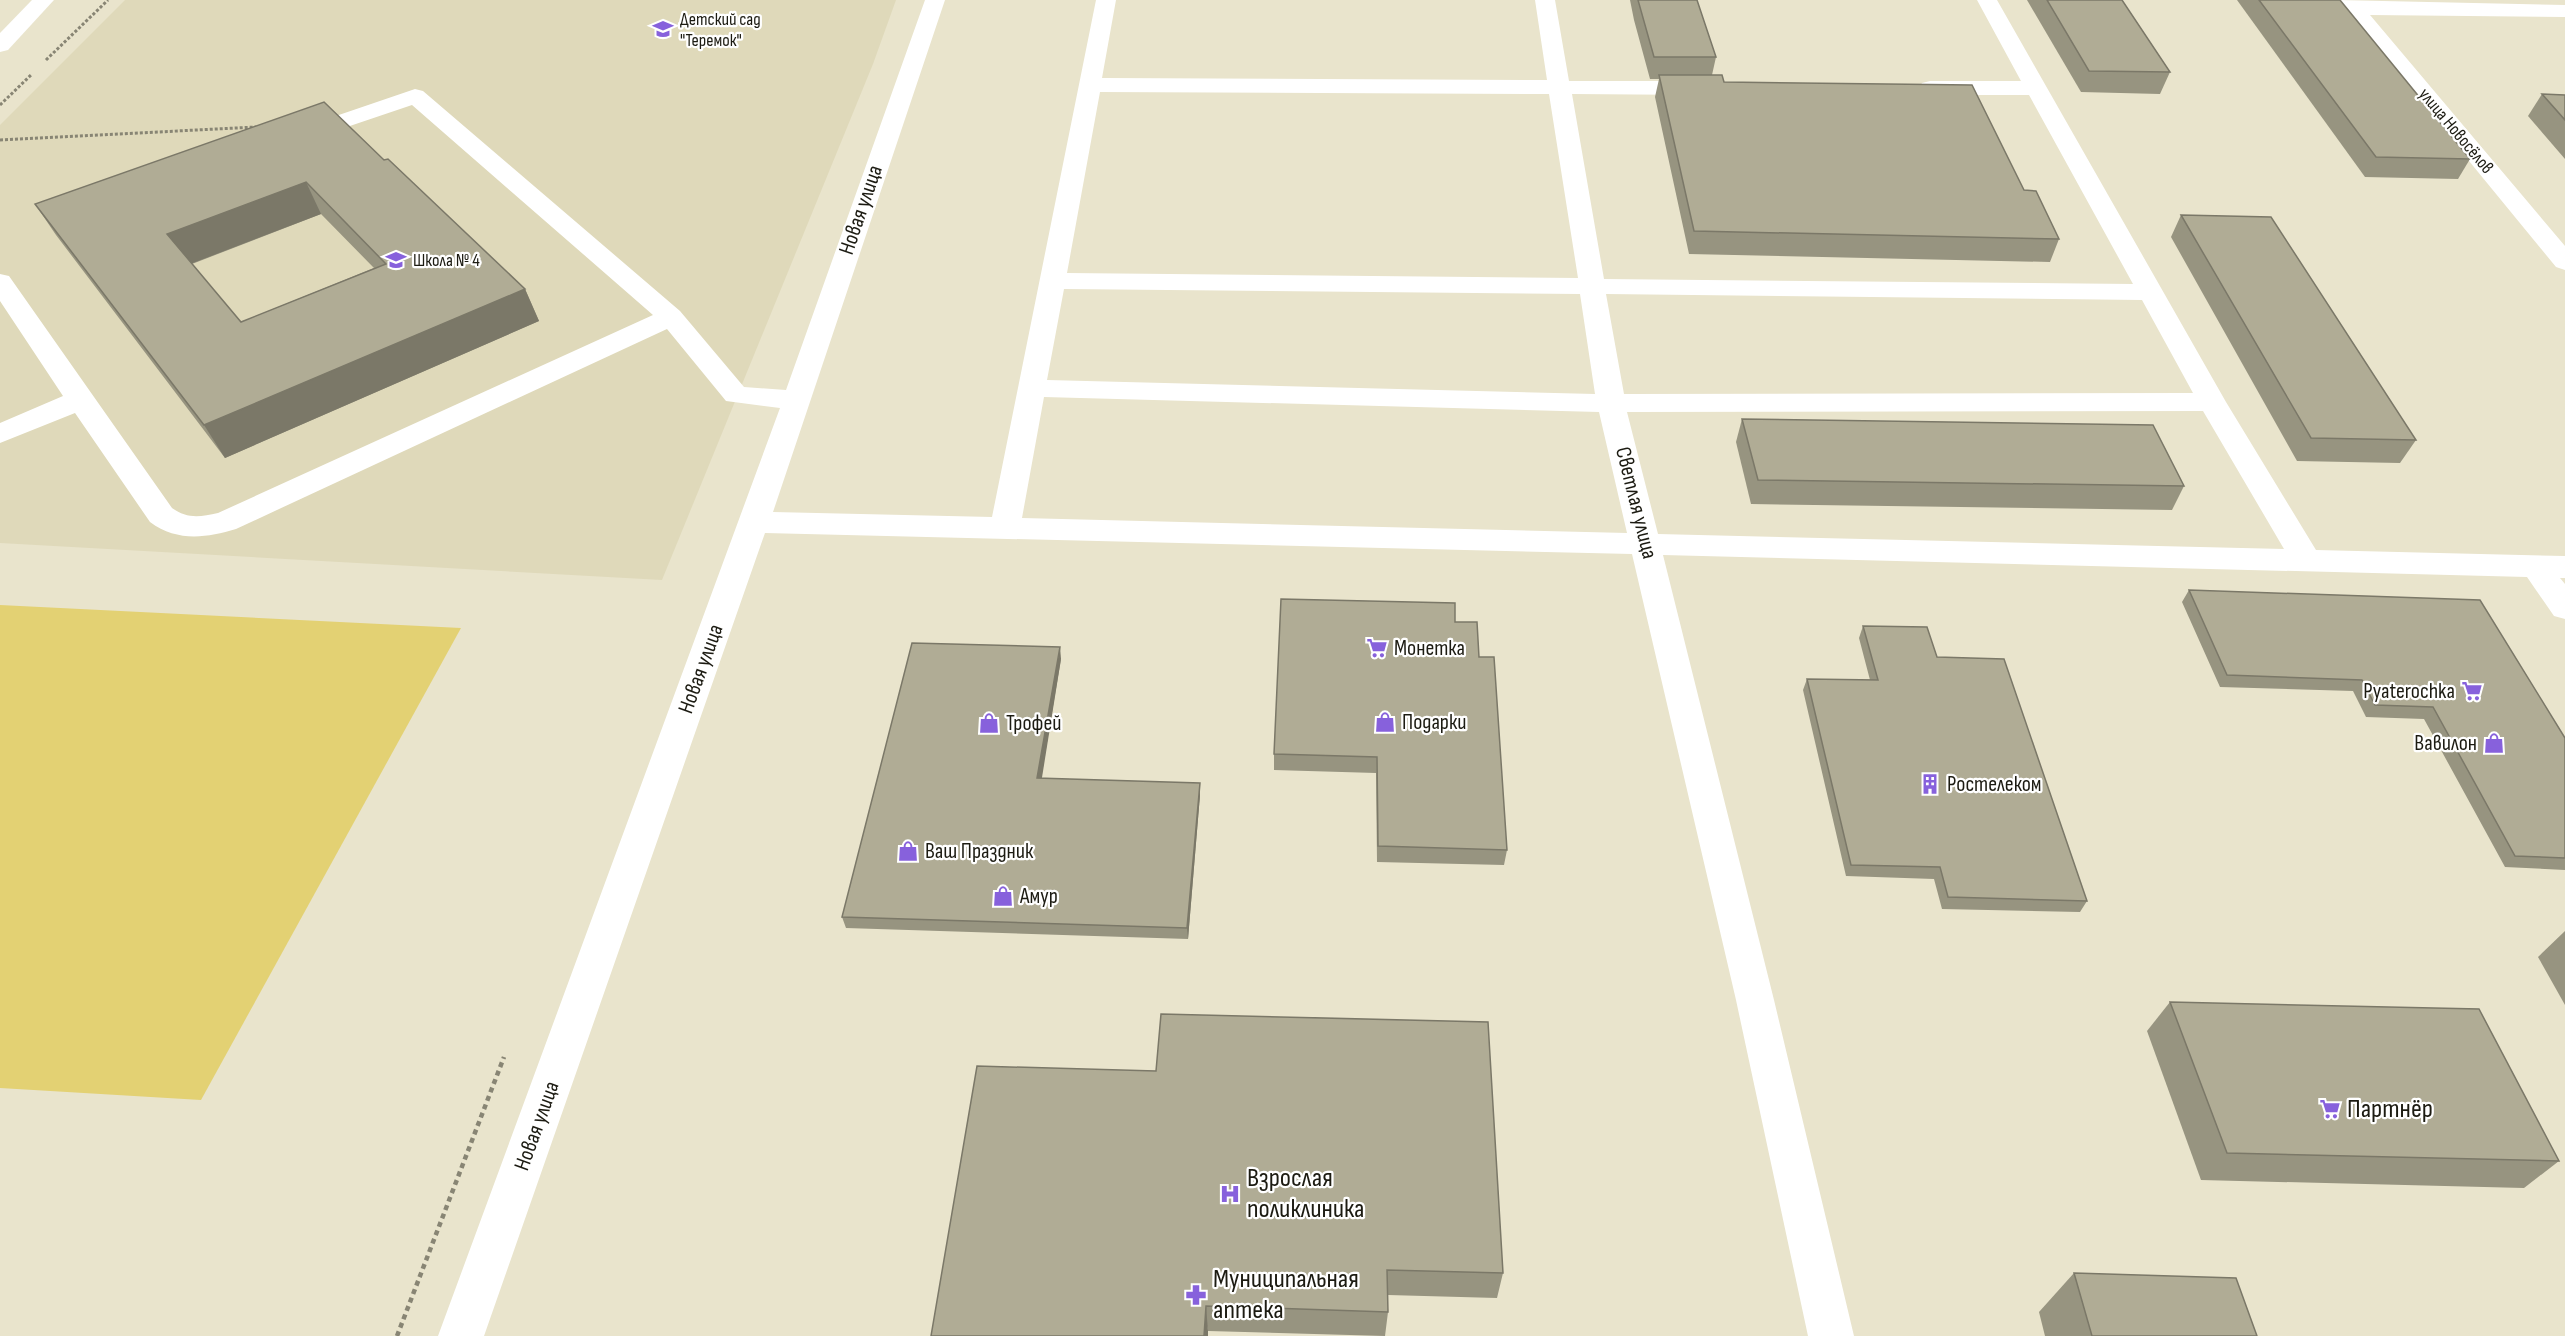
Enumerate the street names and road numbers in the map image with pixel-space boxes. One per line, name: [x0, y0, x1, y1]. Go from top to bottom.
street label: улица Новосёлов: [2414, 84, 2498, 178]
street label: Новая улица: [833, 162, 889, 258]
street label: Светлая улица: [1609, 444, 1663, 562]
street label: Новая улица: [672, 621, 730, 717]
street label: Новая улица: [508, 1078, 566, 1174]

